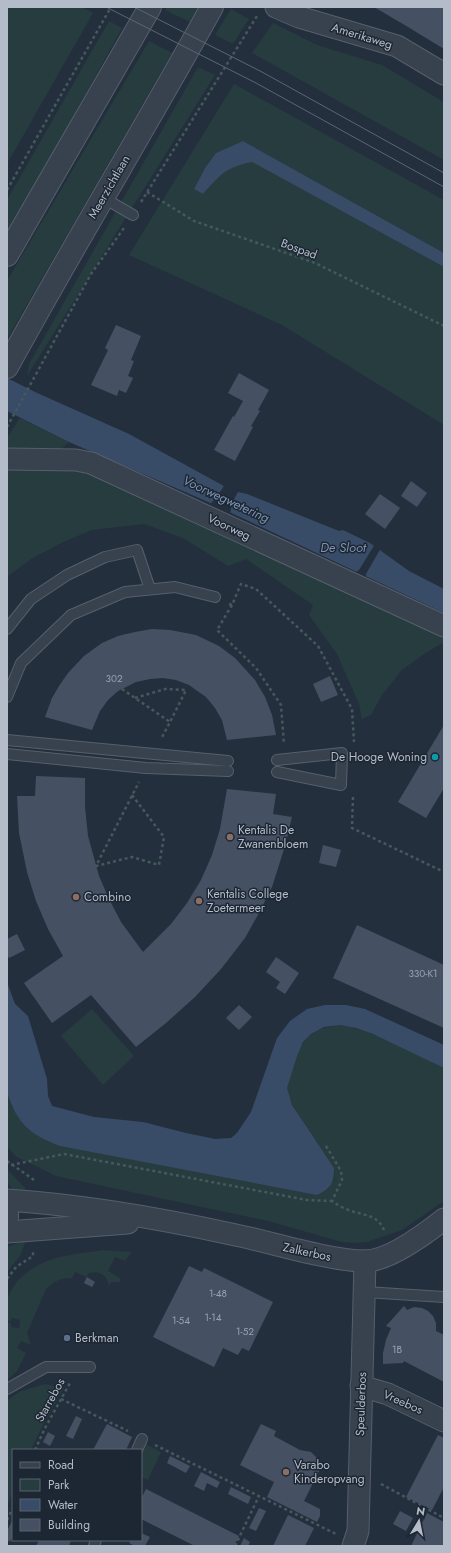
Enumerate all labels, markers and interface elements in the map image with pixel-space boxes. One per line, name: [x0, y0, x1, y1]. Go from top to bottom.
street label: Amerikaweg: [329, 18, 395, 54]
street label: Meerzichtlaan: [84, 152, 134, 222]
street label: Bospad: [278, 234, 320, 264]
water label: Voorwegwetering: [180, 472, 272, 526]
street label: Voorweg: [205, 511, 253, 543]
water label: De Sloot: [320, 538, 367, 557]
house number: 302: [105, 671, 123, 686]
place label: De Hooge Woning: [331, 748, 427, 766]
marker: De Hooge Woning: [430, 752, 440, 762]
place label: Kentalis De Zwanenbloem: [238, 821, 308, 853]
marker: Kentalis De Zwanenbloem: [225, 832, 235, 842]
place label: Kentalis College Zoetermeer: [207, 885, 288, 917]
place label: Combino: [84, 888, 131, 906]
marker: Combino: [71, 892, 81, 902]
marker: Kentalis College Zoetermeer: [194, 896, 204, 906]
house number: 330-K1: [408, 966, 438, 981]
street label: Zalkerbos: [281, 1238, 333, 1266]
house number: 1-48: [209, 1286, 227, 1301]
house number: 1-14: [205, 1310, 222, 1325]
house number: 1-54: [172, 1313, 190, 1328]
house number: 1-52: [236, 1324, 254, 1339]
place label: Berkman: [75, 1329, 119, 1347]
marker: Berkman: [62, 1333, 72, 1343]
house number: 1B: [392, 1342, 402, 1357]
street label: Speulderbos: [351, 1372, 371, 1436]
street label: Starrebos: [31, 1375, 70, 1425]
street label: Vreebos: [380, 1385, 426, 1419]
legend: [12, 1449, 142, 1541]
text: Road: [48, 1456, 74, 1474]
place label: Varabo Kinderopvang: [294, 1456, 365, 1488]
marker: Varabo Kinderopvang: [281, 1467, 291, 1477]
text: Park: [48, 1476, 70, 1494]
text: Water: [48, 1496, 79, 1514]
north arrow: [399, 1501, 439, 1541]
text: N: [415, 1503, 426, 1520]
text: Building: [48, 1516, 90, 1534]

